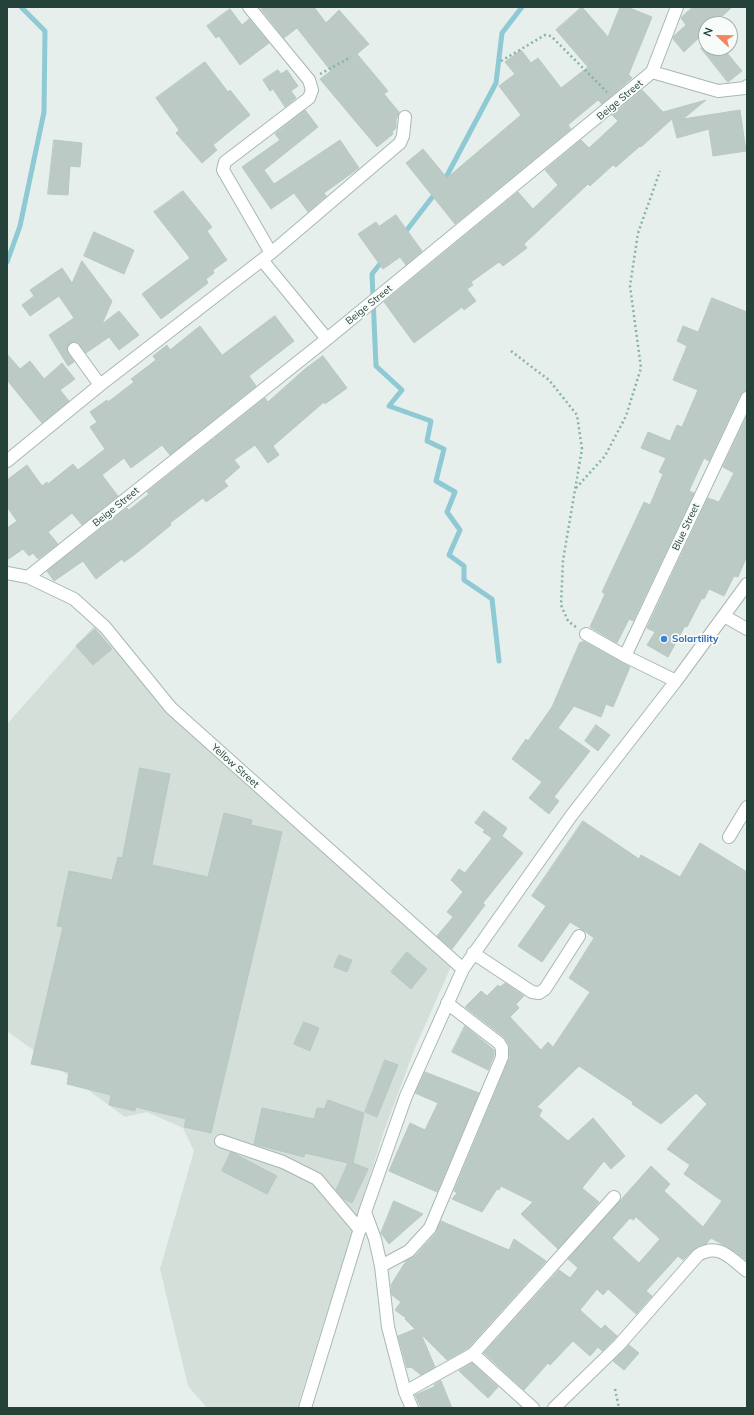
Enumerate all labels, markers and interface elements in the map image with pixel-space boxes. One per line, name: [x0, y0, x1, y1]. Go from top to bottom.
north arrow: [698, 16, 738, 56]
text: N: [700, 25, 716, 38]
street label: Beige Street: [595, 77, 645, 123]
street label: Beige Street: [343, 283, 395, 327]
street label: Beige Street: [90, 485, 142, 529]
street label: Blue Street: [670, 502, 702, 552]
place label: Solartility: [672, 633, 718, 645]
marker: Solartility: [659, 634, 669, 644]
street label: Yellow Street: [209, 741, 261, 791]

